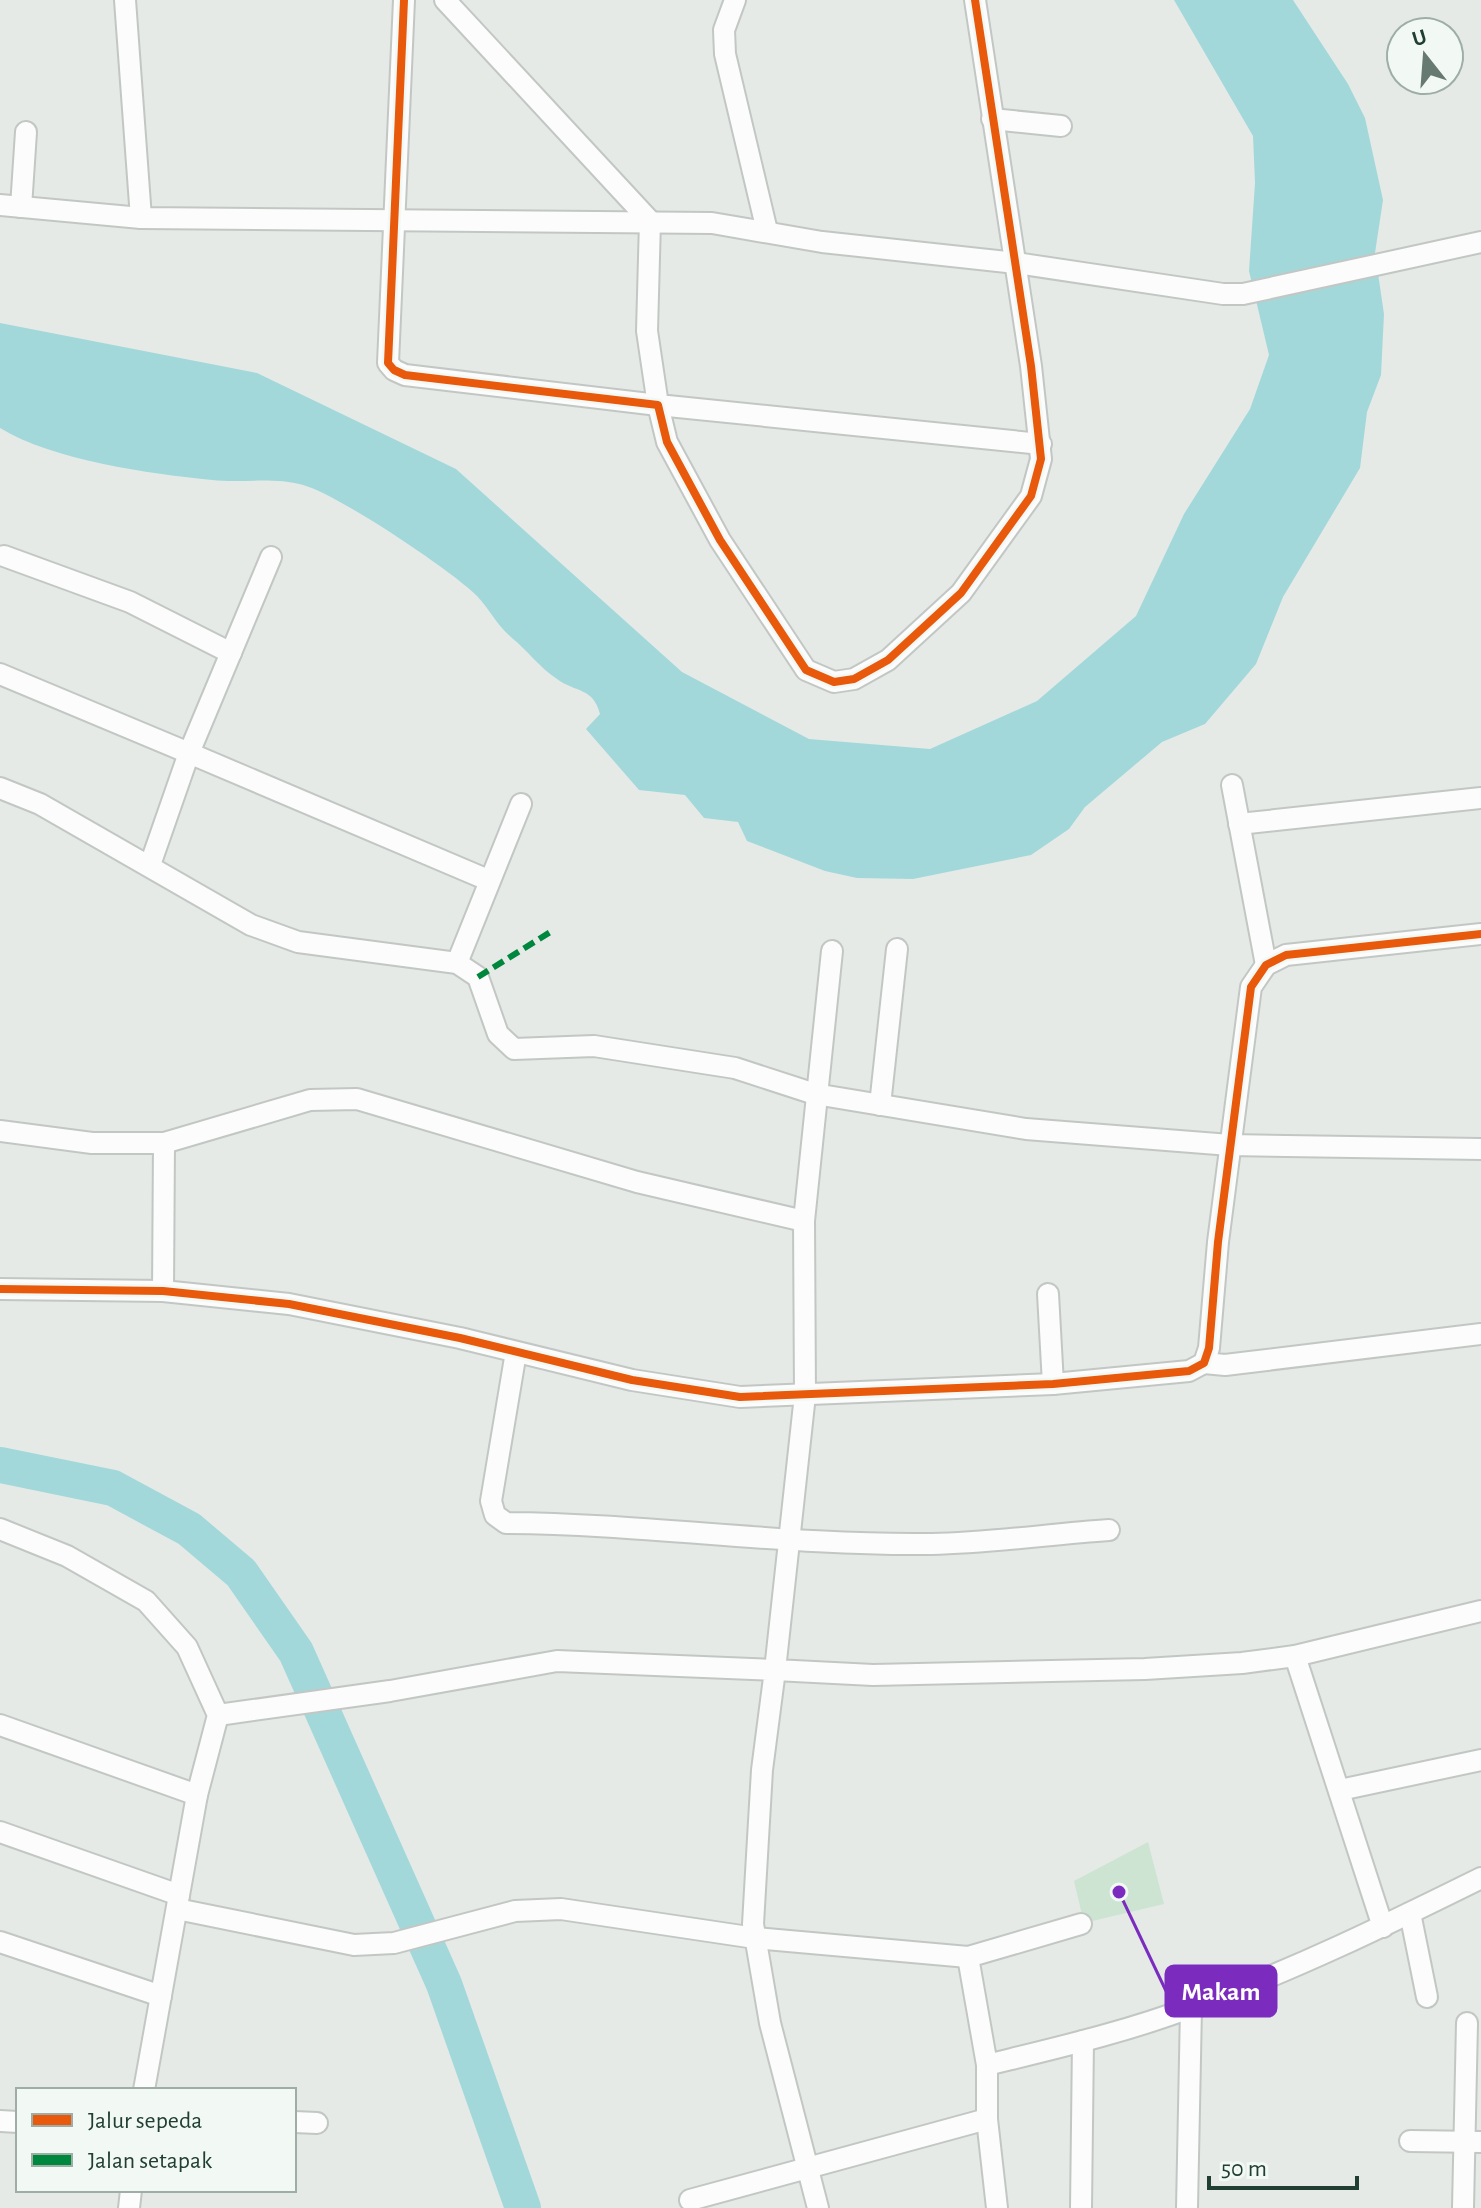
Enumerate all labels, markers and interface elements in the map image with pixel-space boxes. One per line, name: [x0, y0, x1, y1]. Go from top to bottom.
north arrow: [1385, 16, 1465, 96]
text: U: [1410, 25, 1429, 50]
callout: Makam: [1166, 1966, 1276, 2016]
text: Makam: [1182, 1979, 1260, 2005]
legend: [16, 2088, 296, 2192]
text: Jalur sepeda: [88, 2109, 202, 2133]
scale bar: [1209, 2140, 1357, 2190]
text: Jalan setapak: [88, 2149, 212, 2173]
text: 50 m: [1221, 2157, 1267, 2181]

